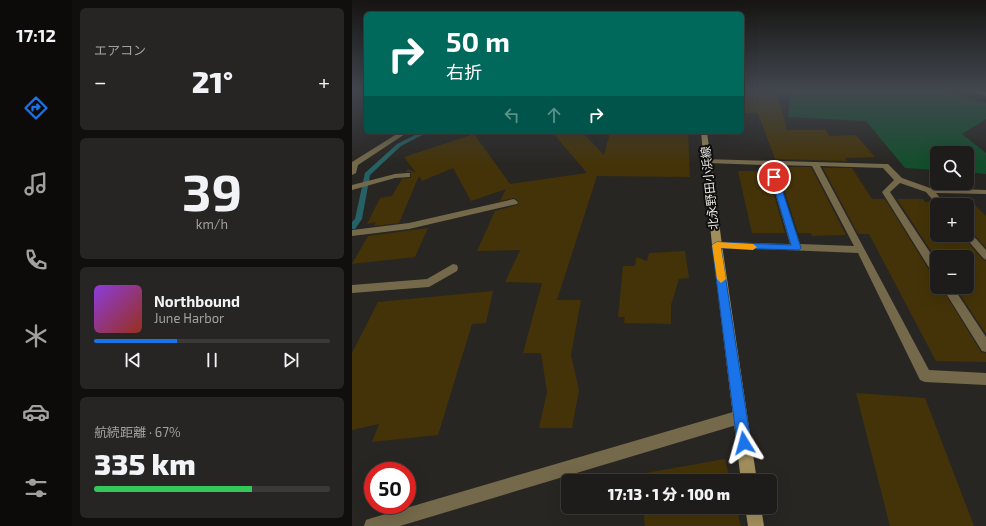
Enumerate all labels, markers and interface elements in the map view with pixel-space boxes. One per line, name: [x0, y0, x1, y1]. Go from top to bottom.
text: 17:12: [16, 24, 56, 46]
text: 50 m: [446, 24, 510, 58]
icon: right: [380, 28, 432, 80]
text: エアコン: [94, 42, 146, 58]
text: 右折: [446, 61, 482, 83]
text: 21°: [192, 63, 233, 99]
text: −: [94, 68, 107, 94]
text: +: [318, 68, 330, 94]
icon: directions: [22, 94, 50, 122]
icon: left: [501, 104, 523, 126]
icon: ahead: [543, 104, 565, 126]
icon: right: [585, 104, 607, 126]
street label: 北永野田小浜線: [698, 146, 720, 231]
map controls: [930, 146, 974, 294]
button: search: [930, 146, 974, 190]
text: 39: [182, 159, 242, 221]
pin: [757, 160, 791, 194]
icon: arrive: [763, 166, 785, 188]
icon: music: [22, 170, 50, 198]
button: +: [930, 198, 974, 242]
text: km/h: [196, 216, 228, 232]
icon: phone: [22, 246, 50, 274]
button: −: [930, 250, 974, 294]
text: Northbound: [154, 292, 240, 310]
text: June Harbor: [154, 310, 224, 326]
icon: climate: [22, 322, 50, 350]
icon: previous: [122, 349, 144, 371]
icon: pause: [201, 349, 223, 371]
icon: next: [280, 349, 302, 371]
icon: car: [22, 398, 50, 426]
position arrow: [723, 422, 765, 464]
text: 航続距離 · 67%: [94, 424, 181, 440]
text: 335 km: [94, 445, 196, 481]
speed limit sign: 50: [364, 462, 416, 514]
icon: filters: [22, 474, 50, 502]
text: 17:13 · 1 分 · 100 m: [608, 485, 730, 503]

